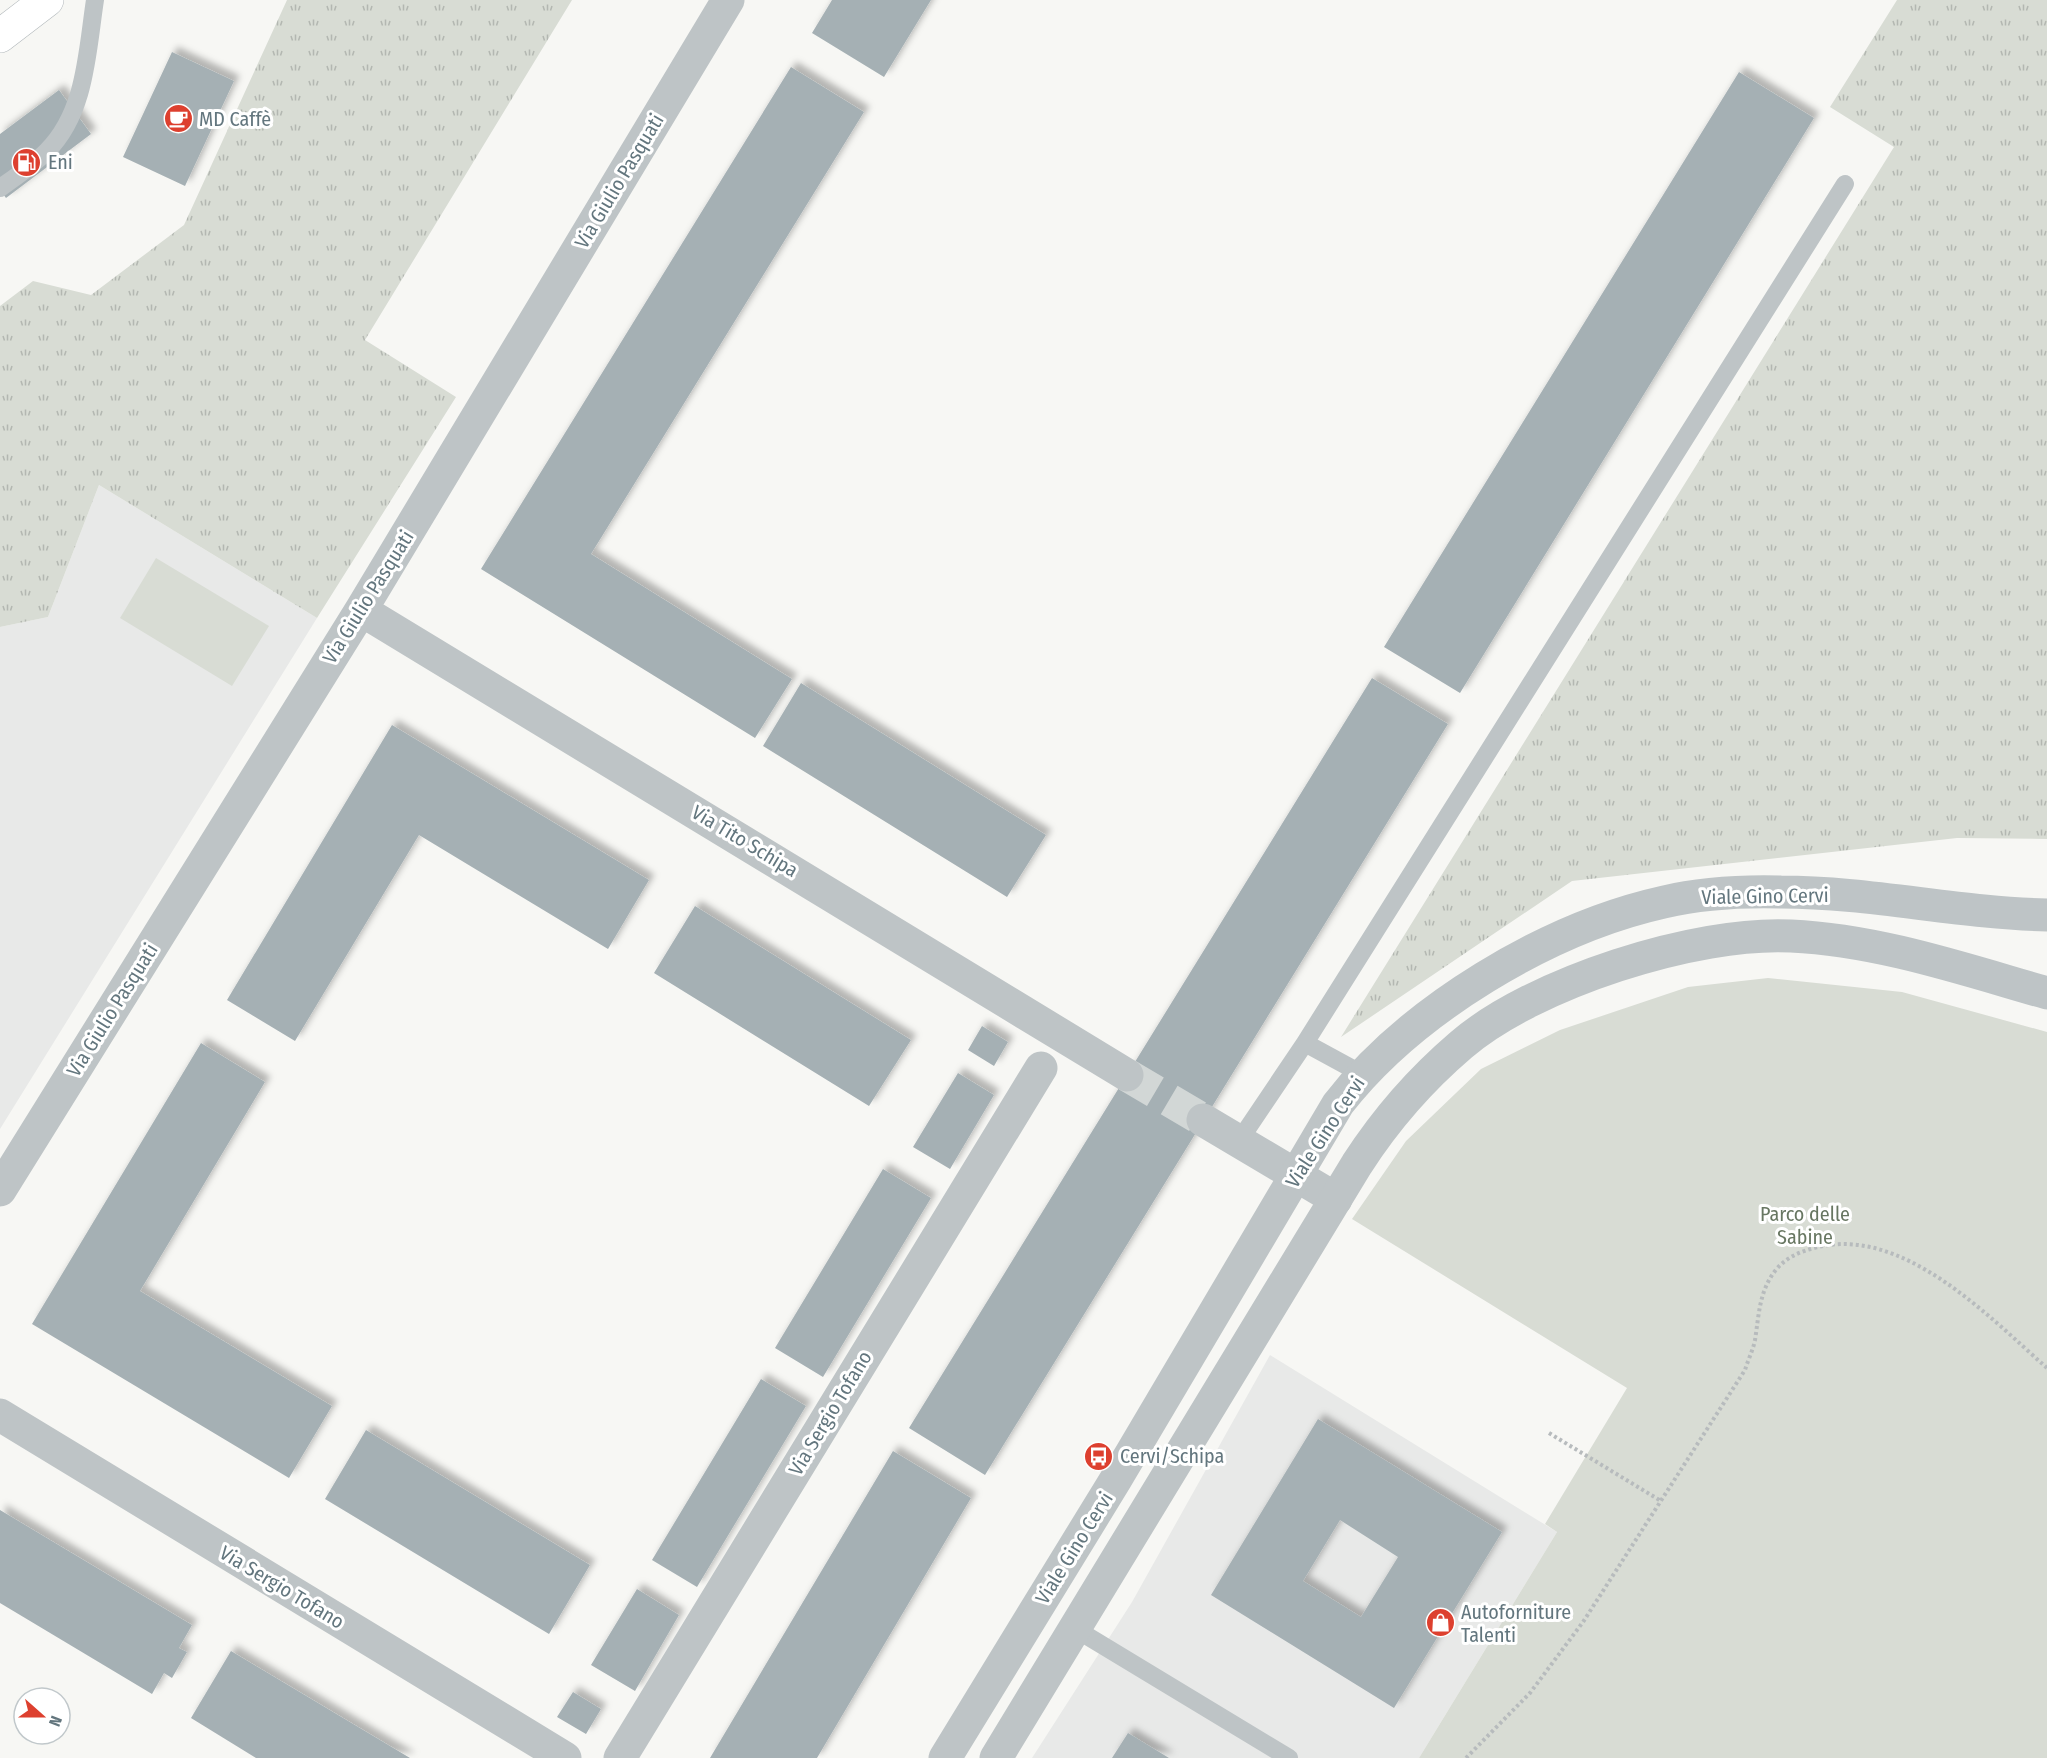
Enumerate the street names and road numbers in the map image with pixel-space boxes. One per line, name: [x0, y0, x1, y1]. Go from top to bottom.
street label: Via Giulio Pasquati: [569, 110, 669, 252]
street label: Via Giulio Pasquati: [317, 526, 419, 668]
street label: Via Tito Schipa: [687, 800, 803, 882]
street label: Viale Gino Cervi: [1701, 883, 1829, 909]
street label: Via Giulio Pasquati: [61, 939, 163, 1081]
street label: Viale Gino Cervi: [1280, 1072, 1370, 1192]
street label: Via Sergio Tofano: [783, 1346, 877, 1480]
street label: Viale Gino Cervi: [1030, 1488, 1118, 1608]
street label: Via Sergio Tofano: [215, 1540, 349, 1634]

